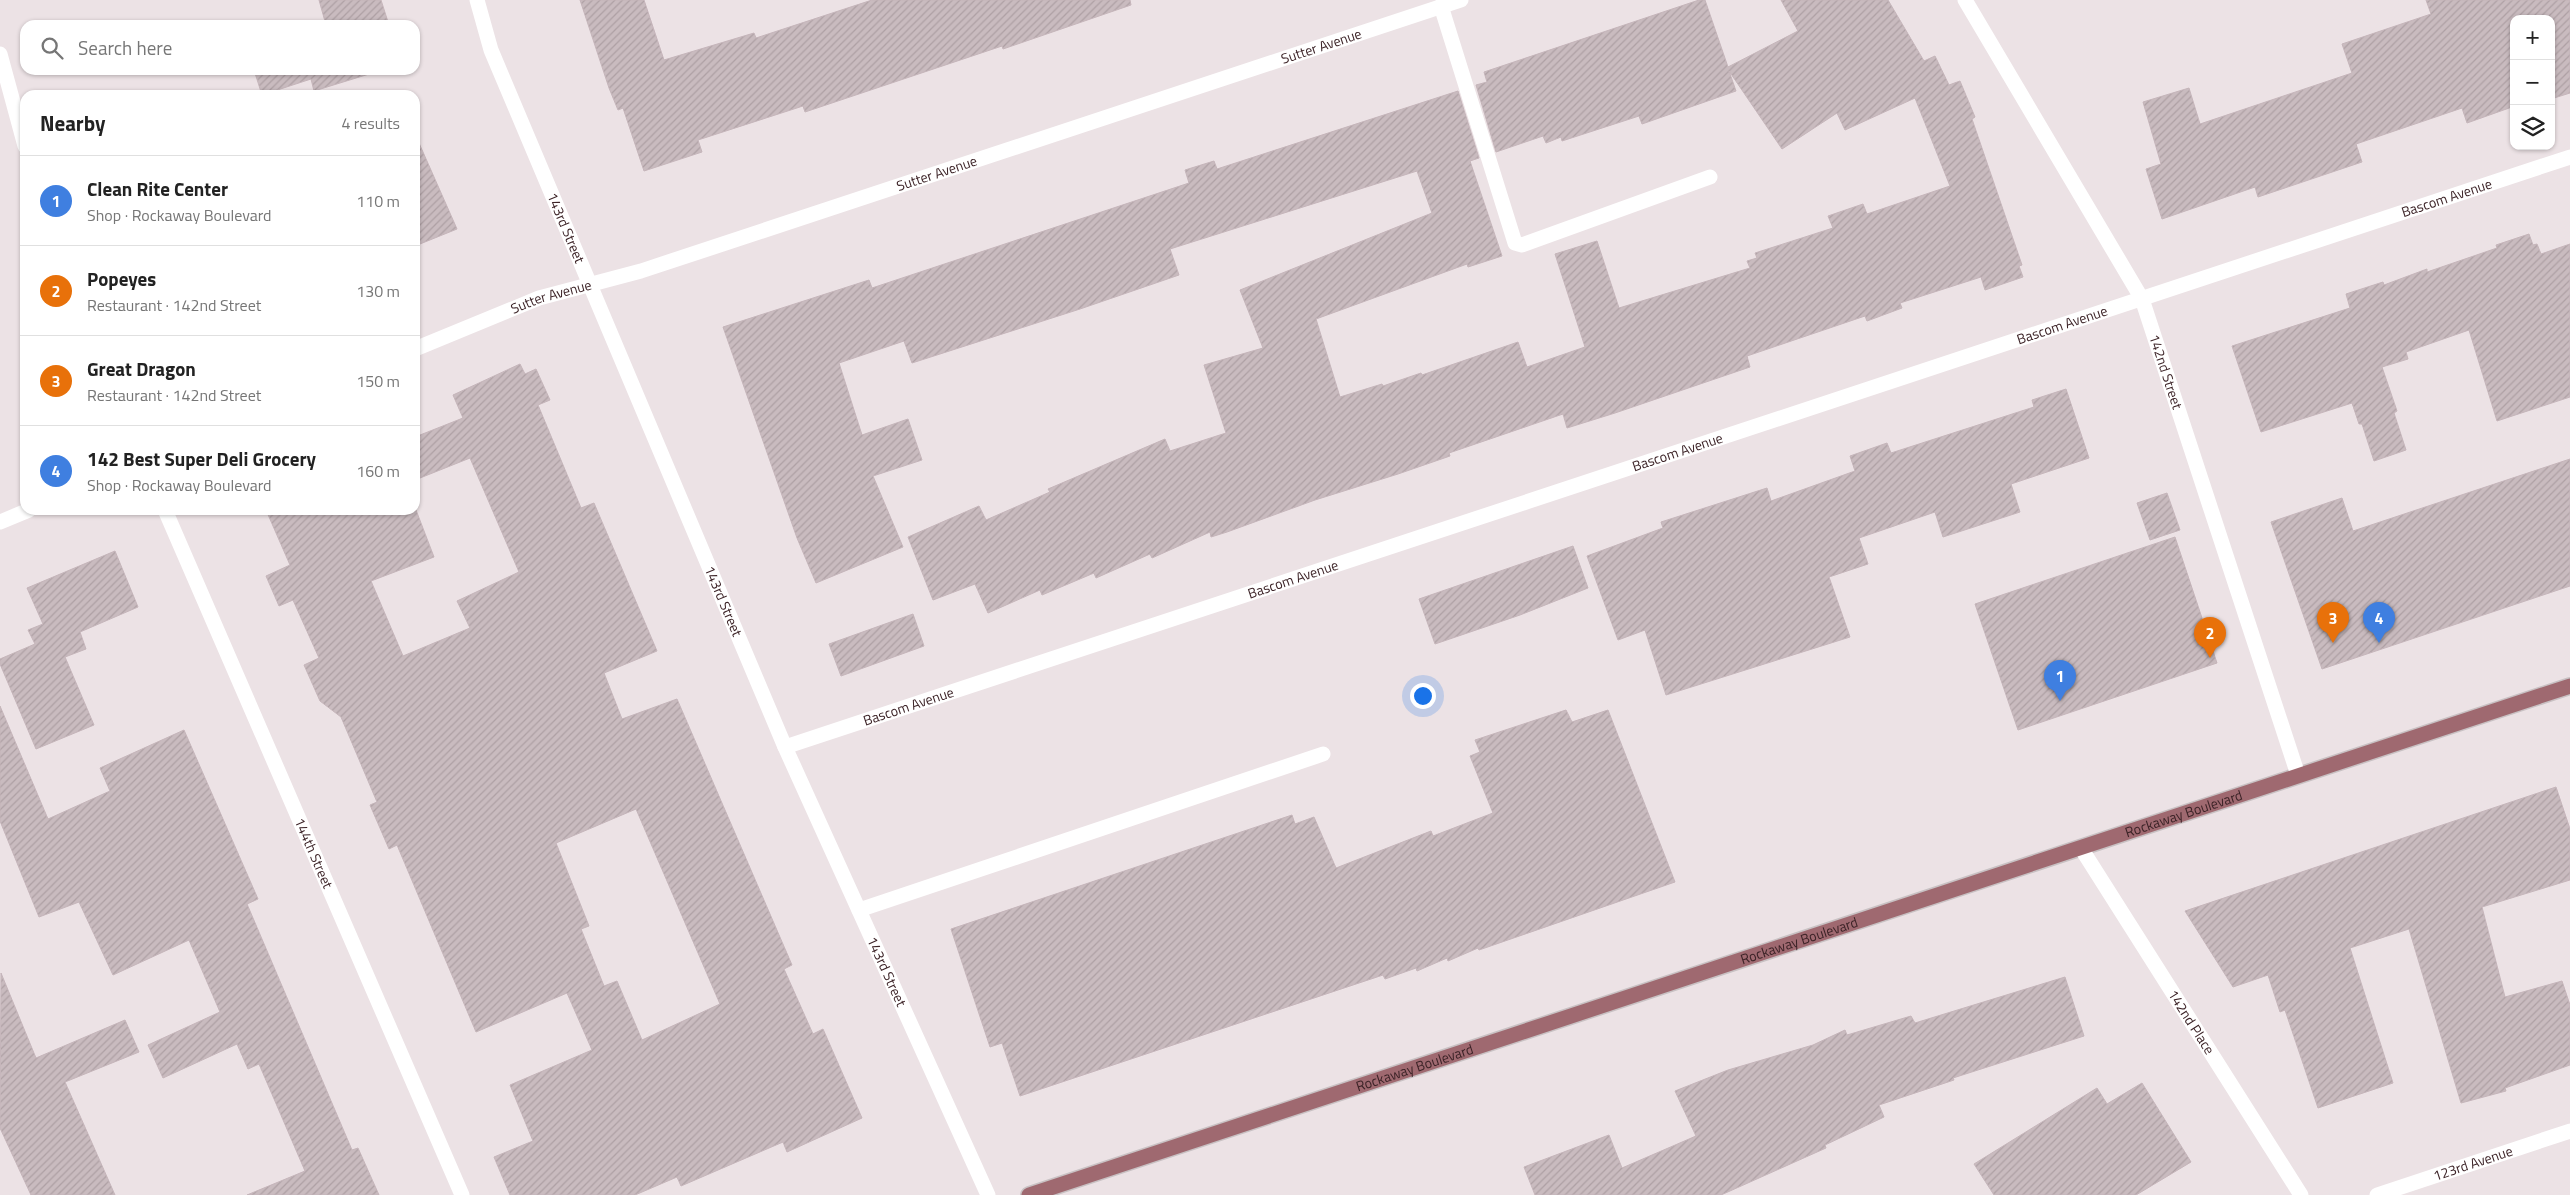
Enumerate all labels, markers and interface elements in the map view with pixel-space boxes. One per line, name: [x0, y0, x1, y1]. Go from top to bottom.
map controls: [2510, 15, 2555, 150]
button: +: [2510, 15, 2555, 60]
search box: [20, 20, 420, 75]
street label: Sutter Avenue: [1278, 23, 1364, 69]
text: Search here: [78, 33, 172, 62]
icon: search: [38, 34, 66, 62]
button: −: [2510, 60, 2555, 105]
button: layers: [2510, 105, 2555, 150]
text: Nearby: [40, 107, 105, 139]
text: 4 results: [341, 111, 400, 135]
street label: Sutter Avenue: [893, 150, 980, 196]
street label: Bascom Avenue: [2398, 173, 2494, 222]
text: Clean Rite Center: [87, 174, 228, 203]
text: 1: [52, 189, 60, 213]
text: 110 m: [356, 189, 400, 213]
street label: 143rd Street: [542, 189, 591, 266]
text: Shop · Rockaway Boulevard: [87, 203, 272, 227]
text: Popeyes: [87, 264, 156, 293]
street label: Sutter Avenue: [507, 274, 594, 319]
text: 2: [52, 279, 60, 303]
text: 130 m: [356, 279, 400, 303]
text: Restaurant · 142nd Street: [87, 293, 261, 317]
street label: Bascom Avenue: [2014, 300, 2110, 349]
street label: 142nd Street: [2144, 331, 2188, 412]
text: Great Dragon: [87, 354, 196, 383]
text: 3: [52, 369, 60, 393]
text: 150 m: [356, 369, 400, 393]
text: Restaurant · 142nd Street: [87, 383, 261, 407]
street label: Bascom Avenue: [1629, 427, 1725, 476]
text: 142 Best Super Deli Grocery: [87, 444, 316, 473]
text: 4: [52, 459, 60, 483]
text: 160 m: [356, 459, 400, 483]
text: Shop · Rockaway Boulevard: [87, 473, 272, 497]
street label: Bascom Avenue: [1245, 554, 1341, 603]
street label: 143rd Street: [700, 562, 748, 639]
pin: 3: [2317, 602, 2349, 643]
pin: 4: [2363, 602, 2395, 643]
pin: 2: [2194, 617, 2226, 658]
pin: 1: [2044, 660, 2076, 701]
street label: Bascom Avenue: [860, 681, 956, 730]
your location: [1410, 683, 1436, 709]
street label: Rockaway Boulevard: [2122, 784, 2245, 842]
street label: 144th Street: [290, 814, 339, 892]
street label: Rockaway Boulevard: [1737, 911, 1860, 969]
street label: 143rd Street: [862, 933, 912, 1010]
street label: 142nd Place: [2163, 985, 2220, 1058]
street label: Rockaway Boulevard: [1353, 1038, 1476, 1096]
street label: 123rd Avenue: [2430, 1140, 2515, 1186]

